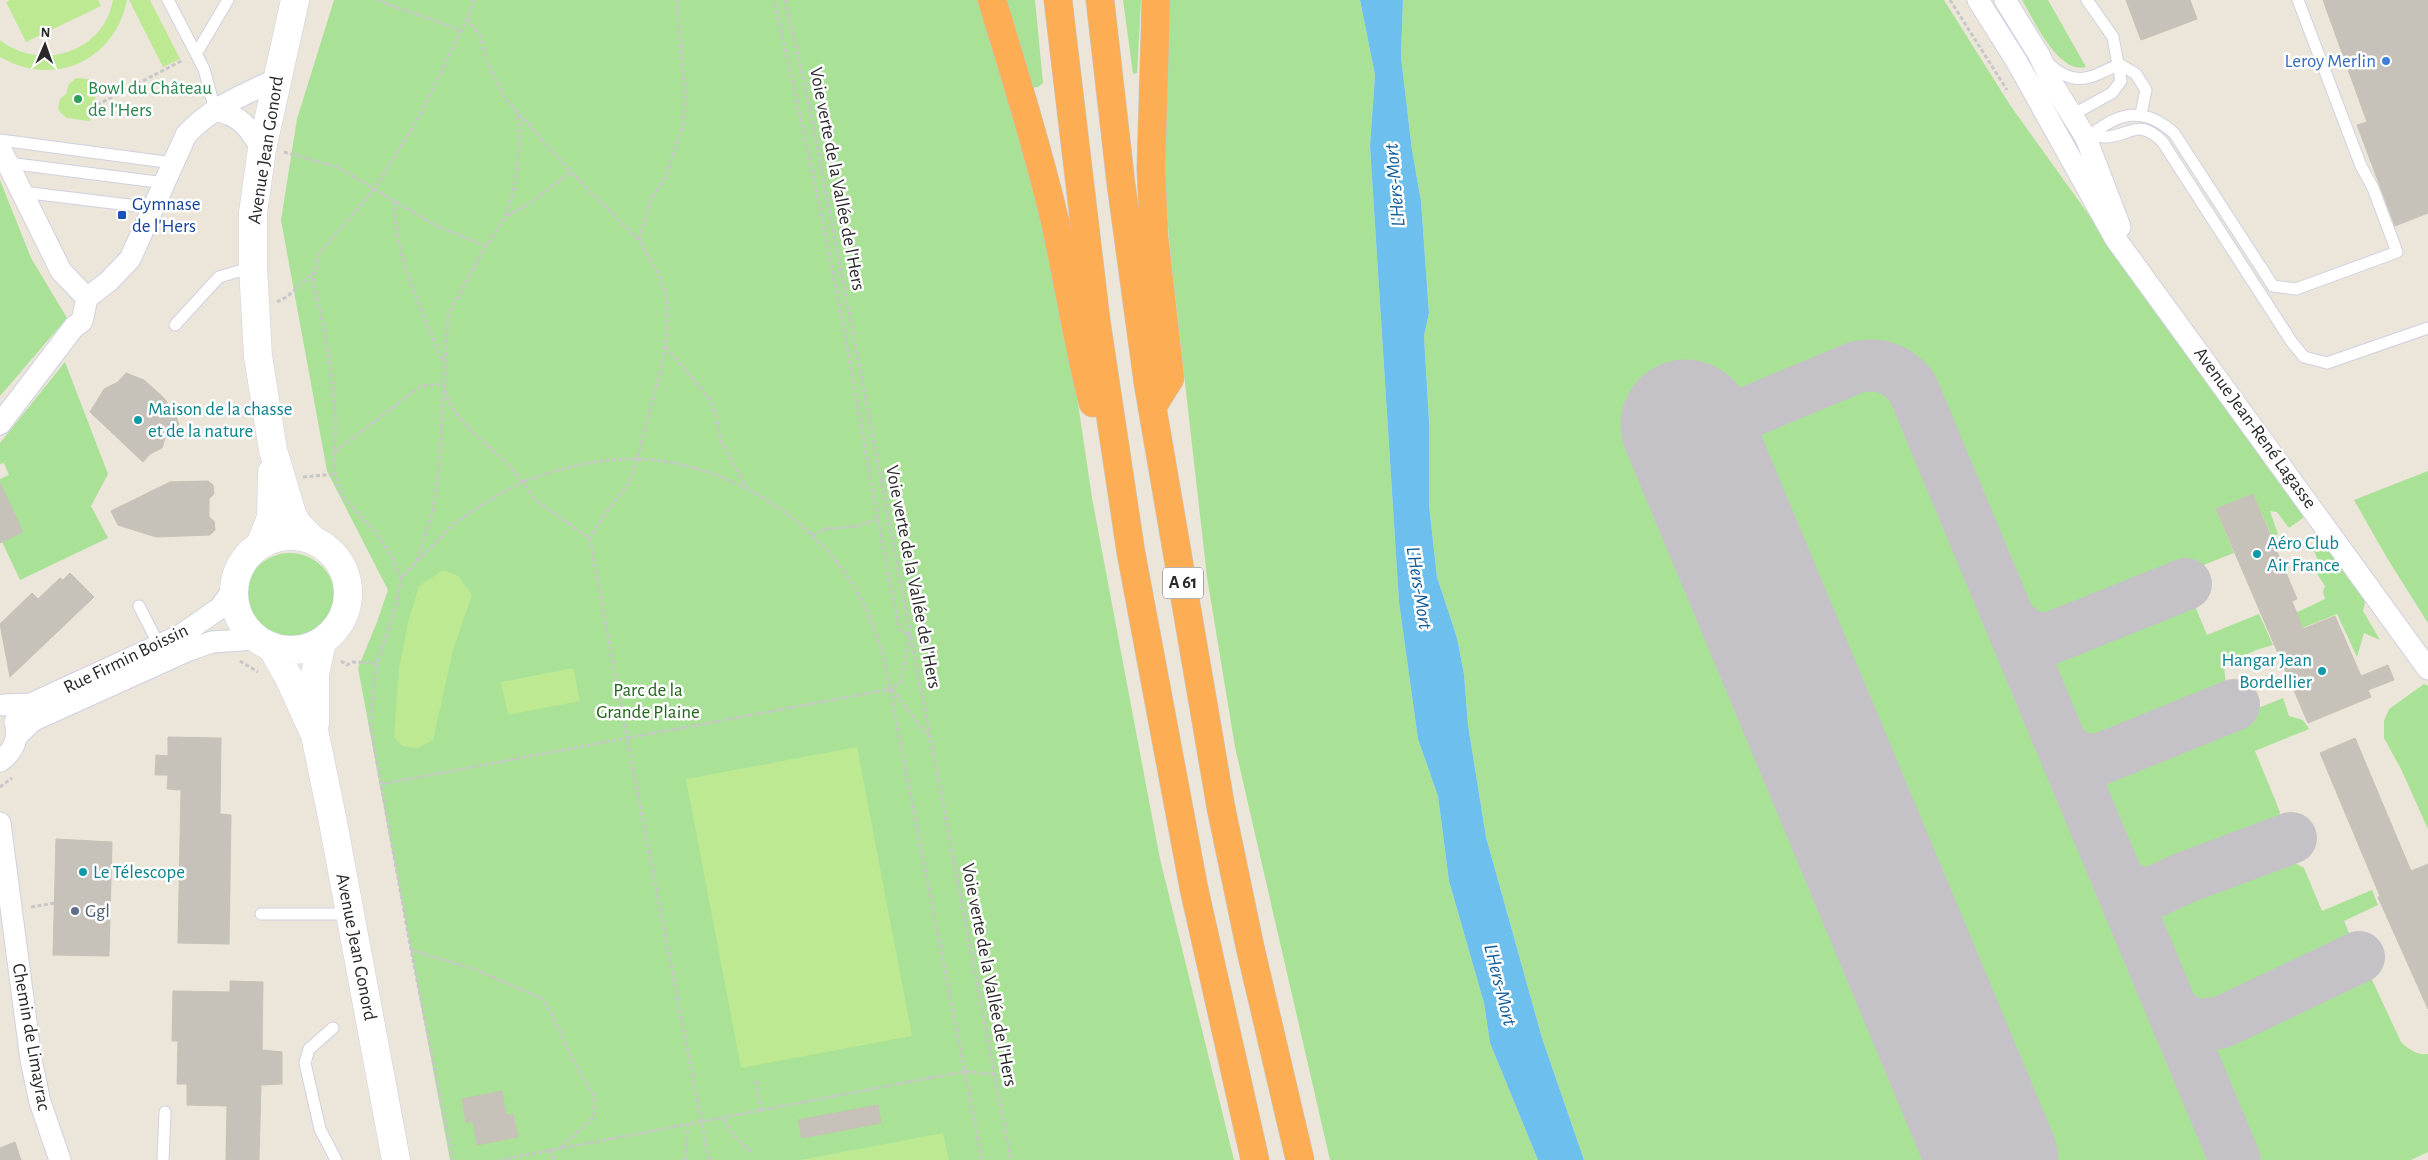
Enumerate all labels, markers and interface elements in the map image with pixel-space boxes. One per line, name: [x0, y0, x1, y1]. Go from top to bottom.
north arrow: [20, 20, 70, 70]
text: N: [40, 26, 51, 40]
place label: Leroy Merlin: [2285, 52, 2376, 71]
marker: Leroy Merlin: [2380, 55, 2392, 67]
street label: Voie verte de la Vallée de l'Hers: [806, 66, 868, 292]
street label: Avenue Jean Gonord: [245, 75, 287, 225]
place label: Bowl du Château de l'Hers: [88, 79, 212, 120]
marker: Bowl du Château de l'Hers: [72, 93, 84, 105]
water label: L'Hers-Mort: [1381, 142, 1409, 228]
place label: Gymnase de l'Hers: [132, 195, 201, 236]
marker: Gymnase de l'Hers: [116, 209, 128, 221]
street label: Avenue Jean-René Lagasse: [2190, 344, 2320, 512]
place label: Maison de la chasse et de la nature: [148, 400, 292, 441]
marker: Maison de la chasse et de la nature: [132, 414, 144, 426]
street label: Voie verte de la Vallée de l'Hers: [882, 464, 944, 690]
place label: Aéro Club Air France: [2267, 534, 2340, 575]
water label: L'Hers-Mort: [1403, 545, 1436, 631]
marker: Aéro Club Air France: [2251, 548, 2263, 560]
road number: A 61: [1163, 568, 1203, 598]
street label: Rue Firmin Boissin: [61, 621, 191, 697]
place label: Hangar Jean Bordellier: [2221, 651, 2312, 692]
marker: Hangar Jean Bordellier: [2316, 665, 2328, 677]
park label: Parc de la Grande Plaine: [596, 681, 700, 722]
street label: Voie verte de la Vallée de l'Hers: [958, 862, 1020, 1088]
place label: Le Télescope: [93, 863, 185, 882]
marker: Le Télescope: [77, 866, 89, 878]
street label: Avenue Jean Gonord: [332, 872, 380, 1022]
place label: Ggl: [85, 902, 110, 921]
marker: Ggl: [69, 905, 81, 917]
water label: L'Hers-Mort: [1480, 942, 1520, 1029]
street label: Chemin de Limayrac: [9, 962, 53, 1112]

